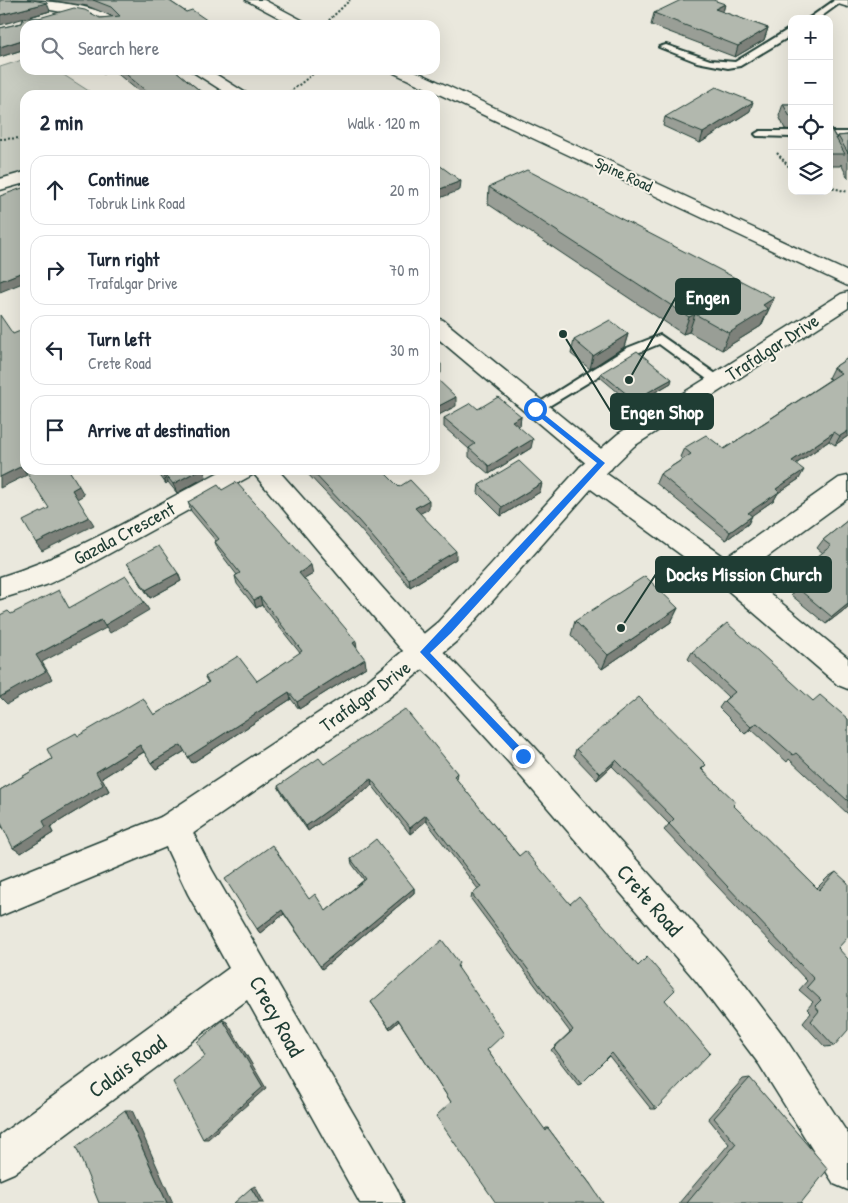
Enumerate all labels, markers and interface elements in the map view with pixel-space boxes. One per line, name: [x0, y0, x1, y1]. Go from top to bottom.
map controls: [788, 15, 833, 195]
button: +: [788, 15, 833, 60]
search box: [20, 20, 440, 75]
icon: search: [38, 34, 66, 62]
text: Search here: [78, 35, 159, 61]
button: −: [788, 60, 833, 105]
button: locate: [788, 105, 833, 150]
text: 2 min: [40, 108, 83, 137]
text: Walk · 120 m: [347, 112, 420, 134]
button: layers: [788, 150, 833, 195]
street label: Spine Road: [592, 151, 656, 197]
text: Continue: [88, 166, 149, 192]
icon: ahead: [41, 176, 69, 204]
text: 20 m: [390, 179, 419, 201]
text: Tobruk Link Road: [88, 192, 185, 214]
text: Turn right: [88, 246, 159, 272]
icon: right: [41, 256, 69, 284]
text: 70 m: [389, 259, 419, 281]
text: Trafalgar Drive: [88, 272, 178, 294]
callout: Engen: [676, 279, 740, 314]
text: Engen: [686, 283, 730, 311]
street label: Trafalgar Drive: [720, 307, 824, 387]
text: Turn left: [88, 326, 151, 352]
icon: left: [41, 336, 69, 364]
text: 30 m: [390, 339, 419, 361]
text: Crete Road: [88, 352, 151, 374]
callout: Engen Shop: [611, 394, 713, 429]
route start: [524, 398, 547, 421]
text: Engen Shop: [621, 398, 704, 426]
icon: arrive: [41, 416, 69, 444]
text: Arrive at destination: [88, 417, 230, 443]
street label: Gazala Crescent: [69, 495, 180, 571]
callout: Docks Mission Church: [656, 557, 831, 592]
text: Docks Mission Church: [666, 560, 822, 587]
street label: Trafalgar Drive: [314, 654, 416, 738]
route end: [512, 745, 535, 768]
street label: Crete Road: [610, 857, 690, 943]
street label: Crecy Road: [242, 970, 312, 1062]
street label: Calais Road: [82, 1027, 172, 1104]

